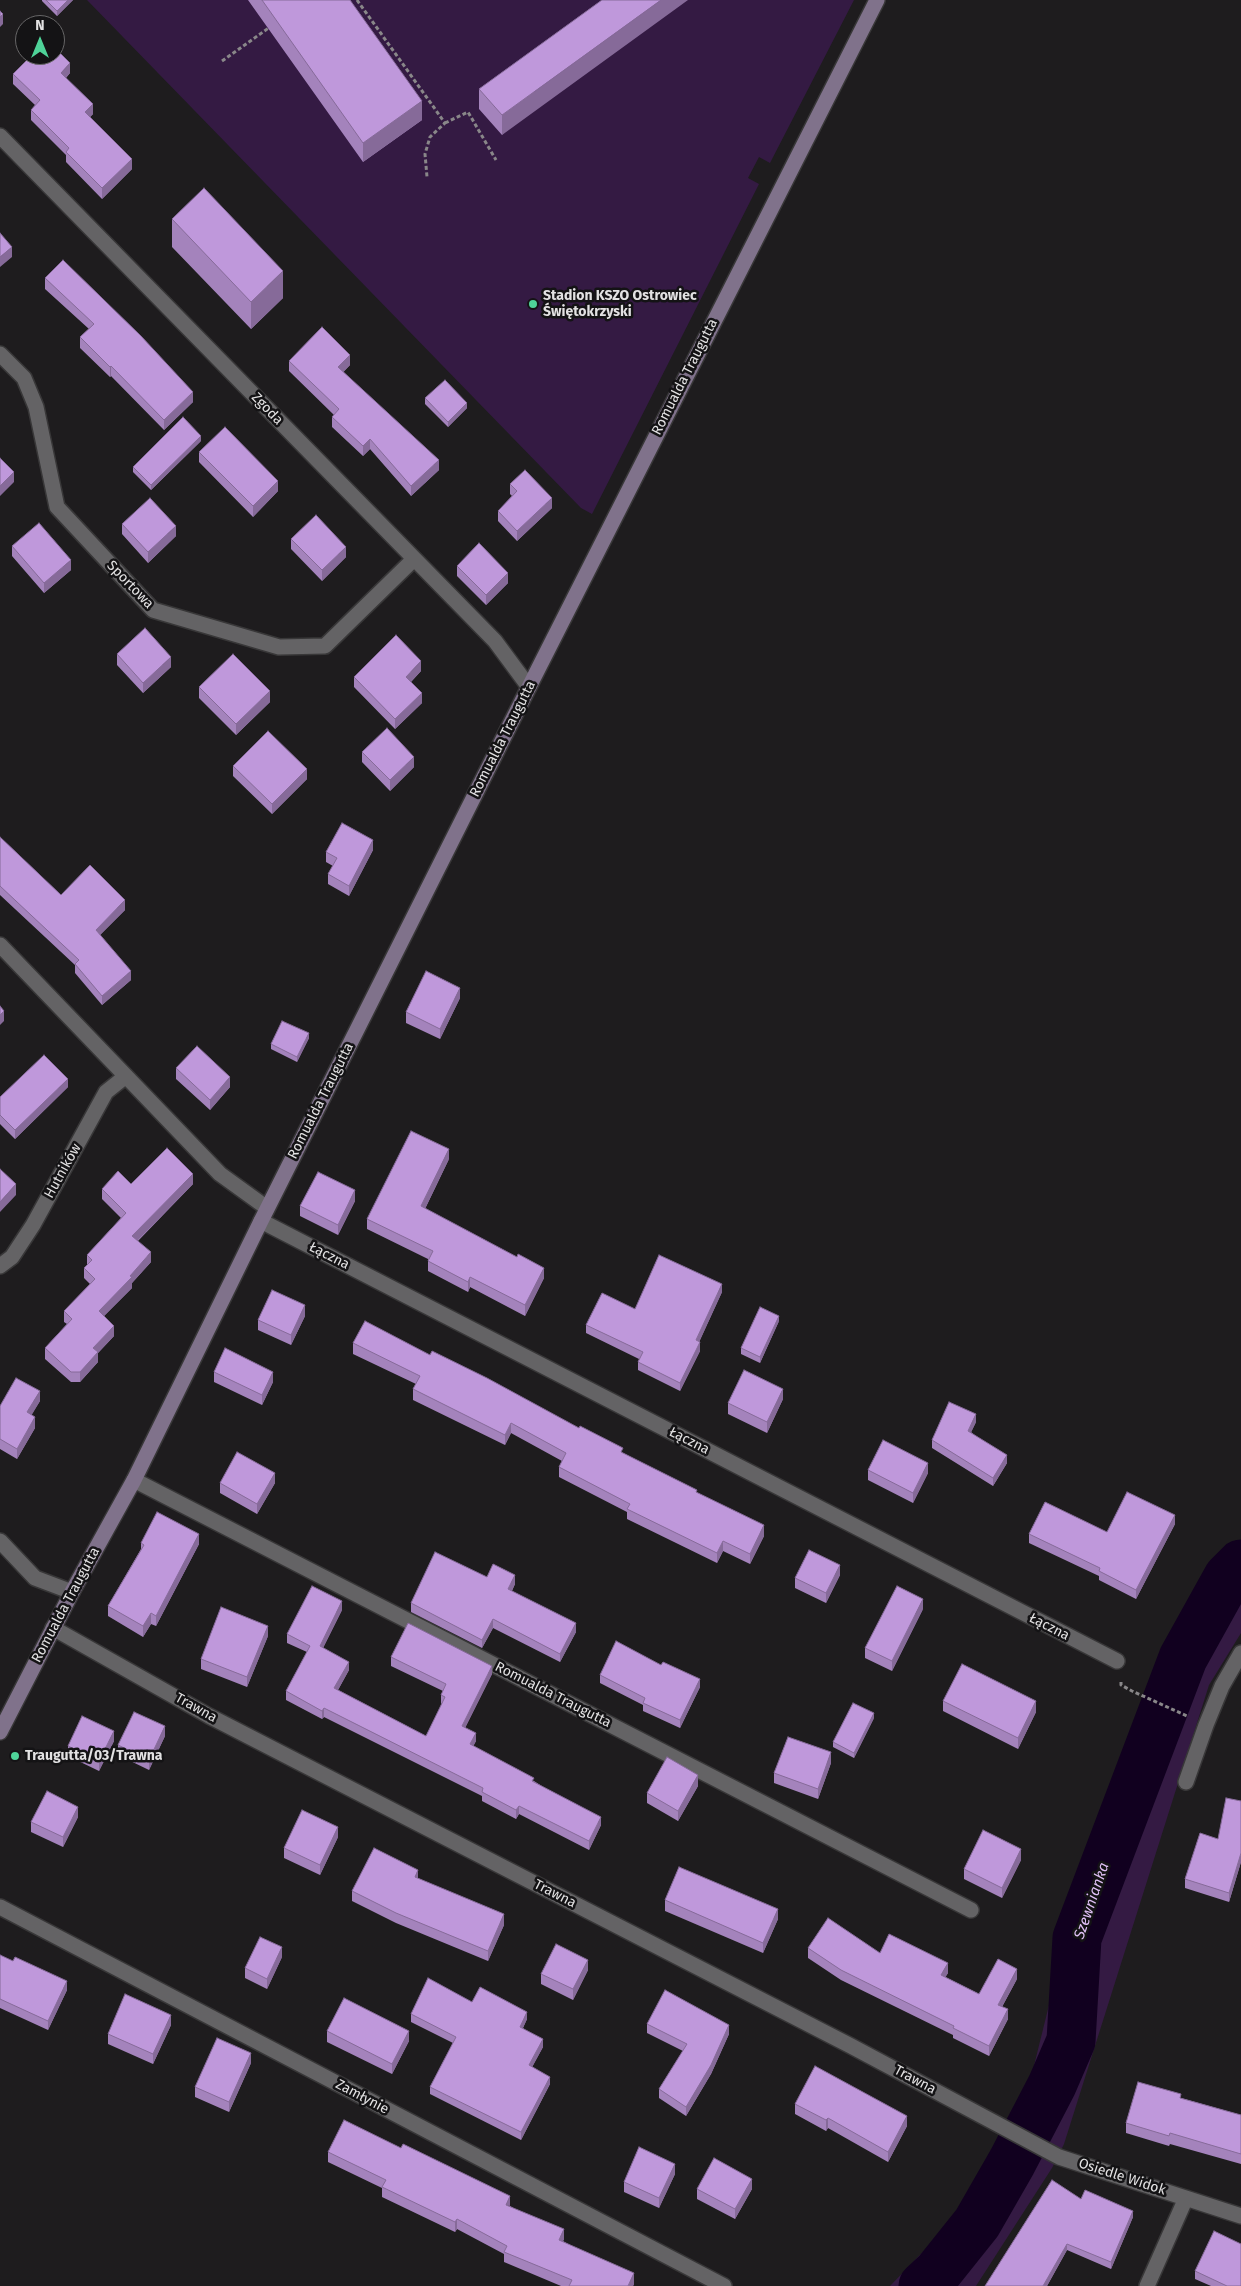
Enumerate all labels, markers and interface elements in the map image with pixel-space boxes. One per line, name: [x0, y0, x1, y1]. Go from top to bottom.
north arrow: [15, 15, 65, 65]
text: N: [35, 17, 45, 34]
place label: Stadion KSZO Ostrowiec Świętokrzyski: [543, 288, 697, 321]
marker: Stadion KSZO Ostrowiec Świętokrzyski: [527, 298, 539, 310]
street label: Romualda Traugutta: [648, 316, 722, 438]
street label: Zgoda: [248, 389, 286, 429]
street label: Sportowa: [103, 558, 157, 612]
street label: Romualda Traugutta: [466, 678, 540, 800]
street label: Romualda Traugutta: [284, 1040, 358, 1162]
street label: Hutników: [41, 1141, 85, 1201]
street label: Łączna: [306, 1239, 352, 1273]
street label: Łączna: [666, 1424, 712, 1458]
street label: Romualda Traugutta: [28, 1544, 104, 1666]
street label: Łączna: [1026, 1610, 1072, 1644]
street label: Romualda Traugutta: [492, 1658, 614, 1732]
street label: Trawna: [172, 1690, 220, 1726]
place label: Traugutta/03/Trawna: [25, 1748, 162, 1764]
marker: Traugutta/03/Trawna: [9, 1750, 21, 1762]
water label: Szewnianka: [1071, 1860, 1113, 1942]
street label: Trawna: [531, 1876, 579, 1912]
street label: Trawna: [891, 2062, 939, 2098]
street label: Zamłynie: [333, 2076, 391, 2118]
street label: Osiedle Widok: [1076, 2155, 1168, 2199]

